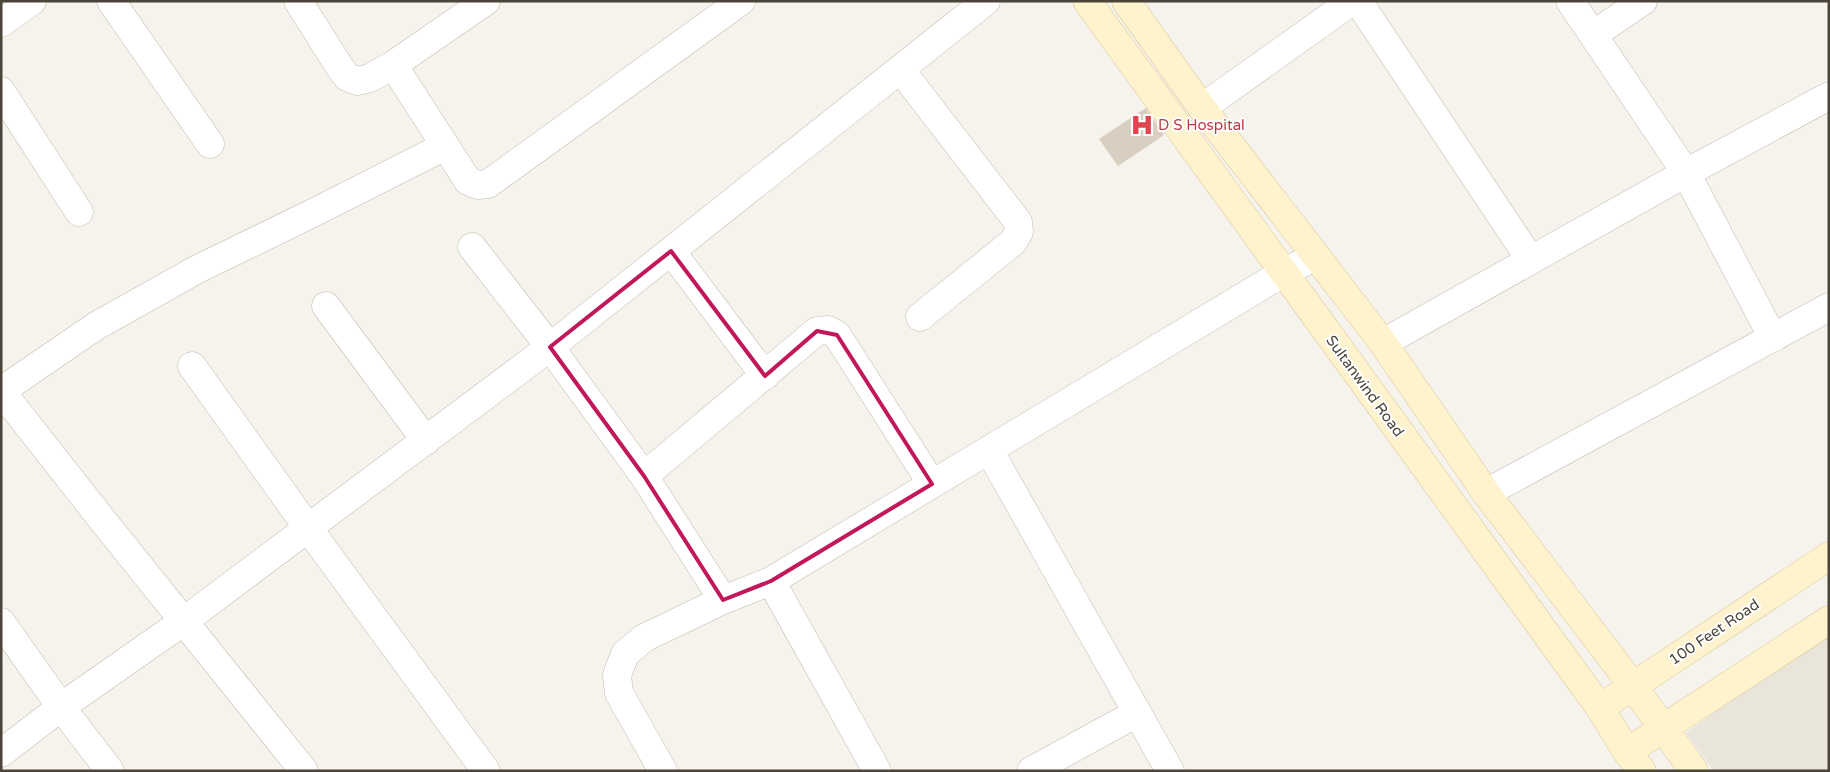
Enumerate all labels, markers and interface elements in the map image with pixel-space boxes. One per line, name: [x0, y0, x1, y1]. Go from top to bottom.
hospital icon: D S Hospital: [1129, 112, 1155, 138]
place label: D S Hospital: [1158, 116, 1245, 134]
street label: Sultanwind Road: [1322, 332, 1408, 440]
street label: 100 Feet Road: [1665, 595, 1763, 669]

